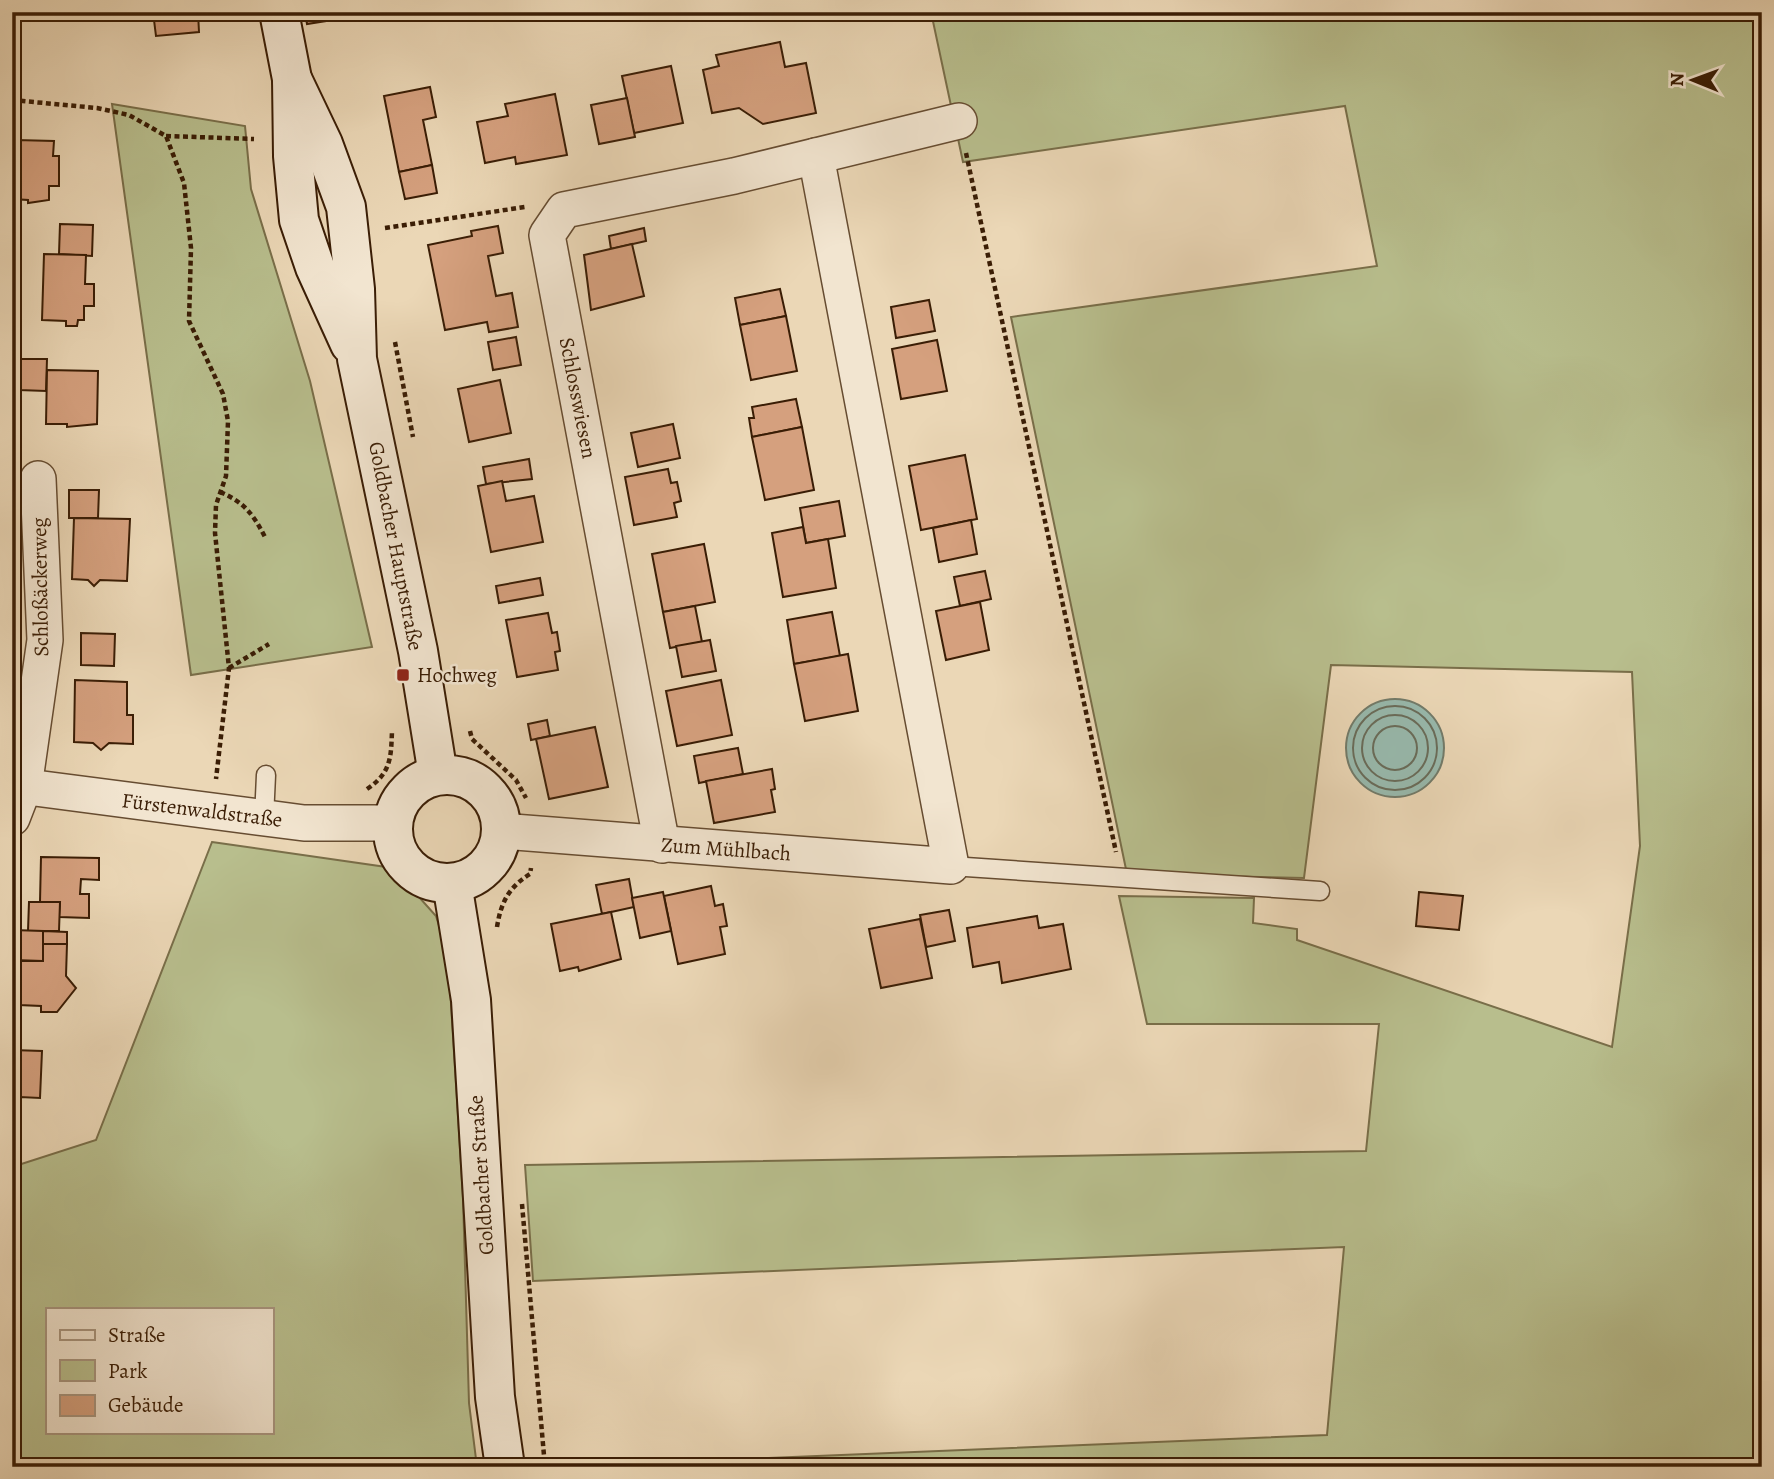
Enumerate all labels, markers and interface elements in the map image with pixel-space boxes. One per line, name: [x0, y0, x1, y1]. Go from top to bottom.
north arrow: [1658, 46, 1728, 116]
text: N: [1664, 72, 1690, 87]
street label: Schlosswiesen: [553, 335, 603, 461]
street label: Goldbacher Hauptstraße: [362, 439, 430, 653]
street label: Schloßäckerweg: [25, 517, 55, 657]
place label: Hochweg: [417, 661, 497, 689]
marker: Hochweg: [395, 667, 411, 683]
street label: Fürstenwaldstraße: [120, 786, 284, 834]
street label: Zum Mühlbach: [660, 830, 792, 868]
street label: Goldbacher Straße: [461, 1094, 501, 1256]
legend: [46, 1308, 273, 1434]
text: Straße: [108, 1321, 166, 1349]
text: Park: [108, 1357, 148, 1385]
text: Gebäude: [108, 1391, 184, 1419]

